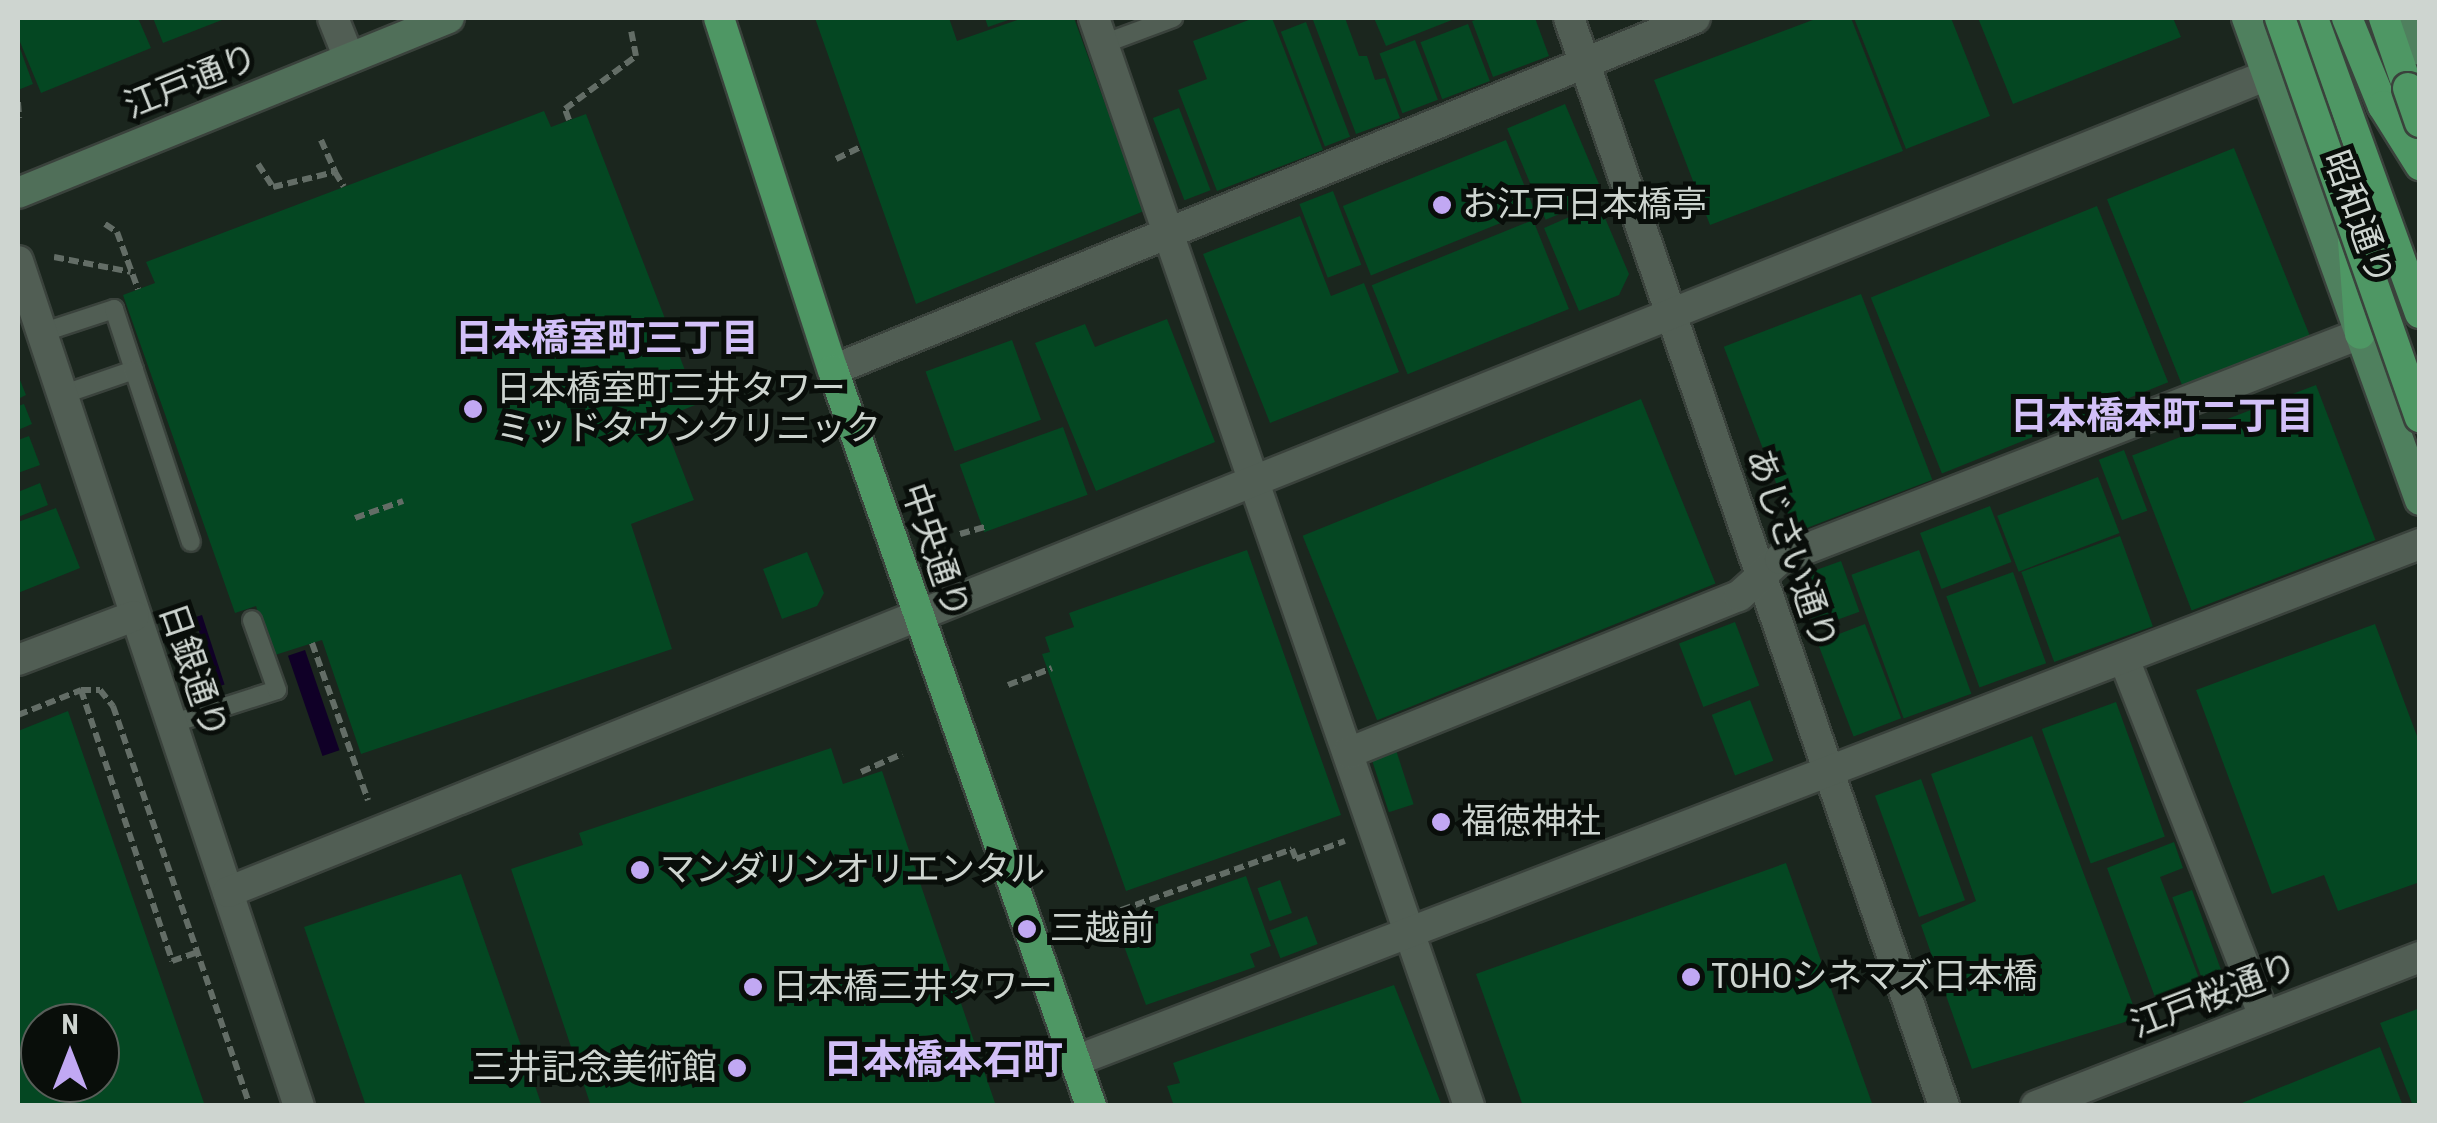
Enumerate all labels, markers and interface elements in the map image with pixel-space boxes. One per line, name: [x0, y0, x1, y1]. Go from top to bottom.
street label: 江戸通り: [118, 36, 264, 128]
street label: 昭和通り: [2314, 145, 2402, 291]
place label: お江戸日本橋亭: [1462, 184, 1707, 226]
marker: お江戸日本橋亭: [1431, 194, 1453, 216]
district label: 日本橋室町三丁目: [455, 316, 759, 362]
place label: 日本橋室町三井タワー ミッドタウンクリニック: [496, 368, 881, 450]
district label: 日本橋本町二丁目: [2010, 394, 2314, 440]
marker: 日本橋室町三井タワー ミッドタウンクリニック: [460, 396, 486, 422]
street label: あじさい通り: [1737, 443, 1845, 655]
street label: 中央通り: [892, 478, 978, 624]
street label: 日銀通り: [150, 598, 236, 744]
place label: 福徳神社: [1461, 801, 1601, 843]
marker: 福徳神社: [1430, 811, 1452, 833]
place label: マンダリンオリエンタル: [660, 849, 1045, 891]
marker: マンダリンオリエンタル: [629, 859, 651, 881]
place label: 三越前: [1050, 908, 1155, 950]
marker: 三越前: [1014, 916, 1040, 942]
street label: 江戸桜通り: [2125, 945, 2303, 1047]
place label: TOHOシネマズ日本橋: [1711, 956, 2038, 998]
place label: 日本橋三井タワー: [773, 966, 1053, 1008]
marker: TOHOシネマズ日本橋: [1680, 966, 1702, 988]
marker: 日本橋三井タワー: [742, 976, 764, 998]
north arrow: [20, 1003, 120, 1103]
text: N: [61, 1008, 79, 1041]
district label: 日本橋本石町: [823, 1036, 1063, 1084]
place label: 三井記念美術館: [472, 1047, 717, 1089]
marker: 三井記念美術館: [726, 1057, 748, 1079]

